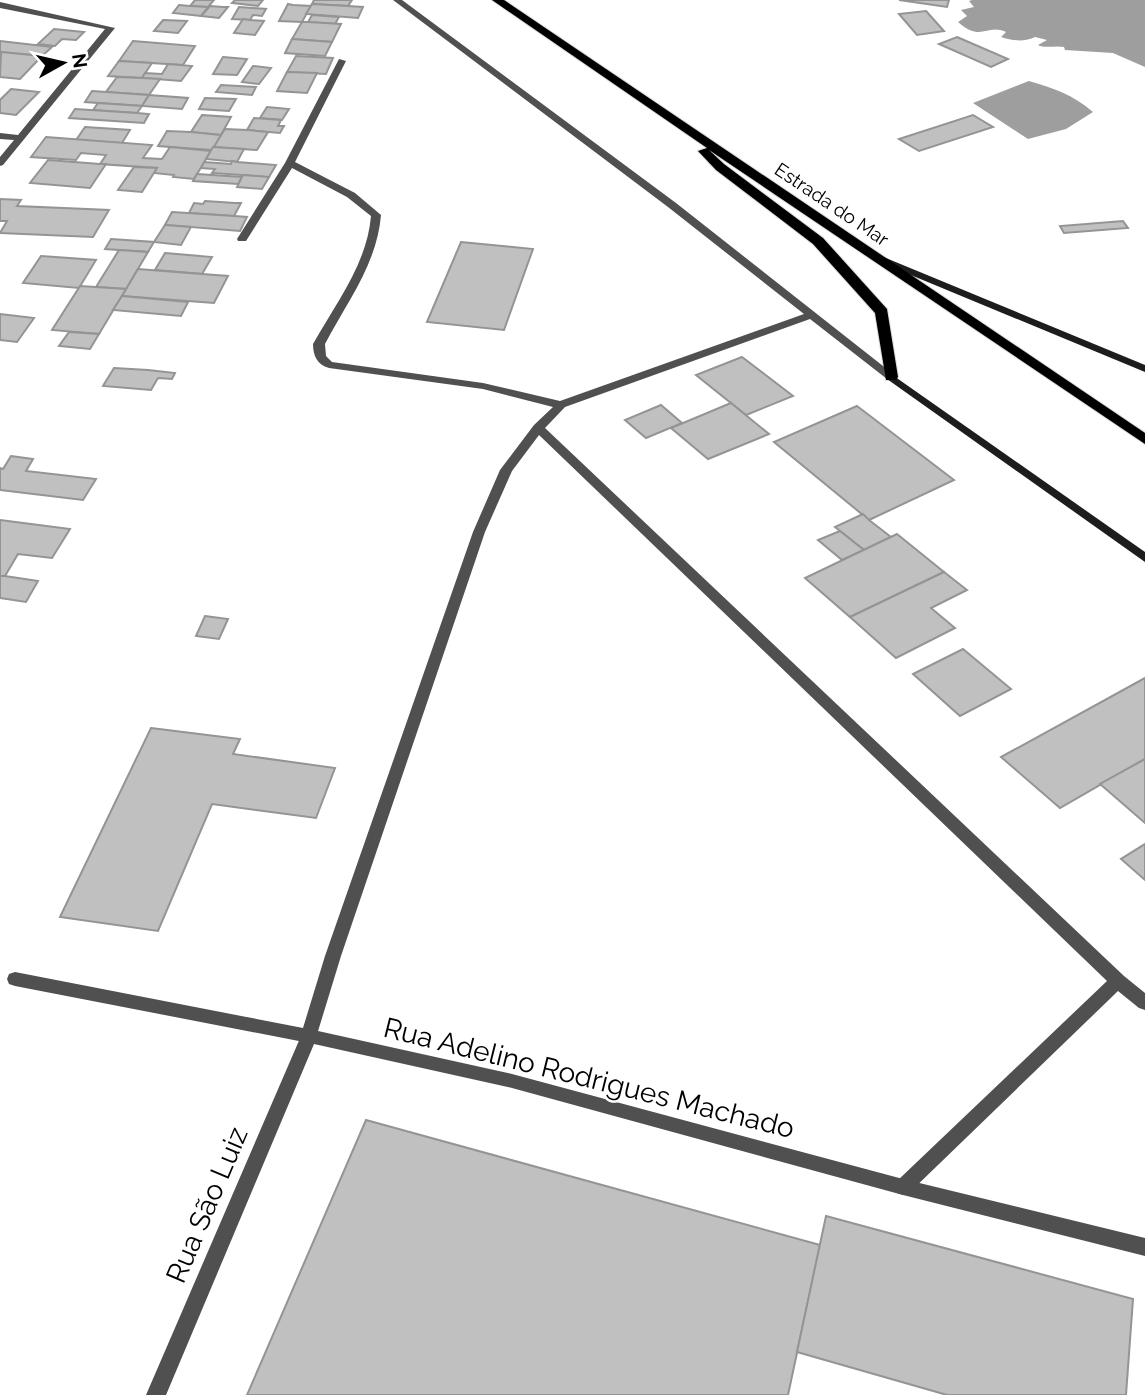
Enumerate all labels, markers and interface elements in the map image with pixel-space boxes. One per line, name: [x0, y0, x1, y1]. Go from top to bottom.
north arrow: [28, 28, 98, 98]
text: N: [68, 52, 92, 69]
street label: Estrada do Mar: [771, 158, 893, 250]
street label: Rua Adelino Rodrigues Machado: [380, 1011, 798, 1145]
street label: Rua São Luiz: [159, 1122, 255, 1288]

